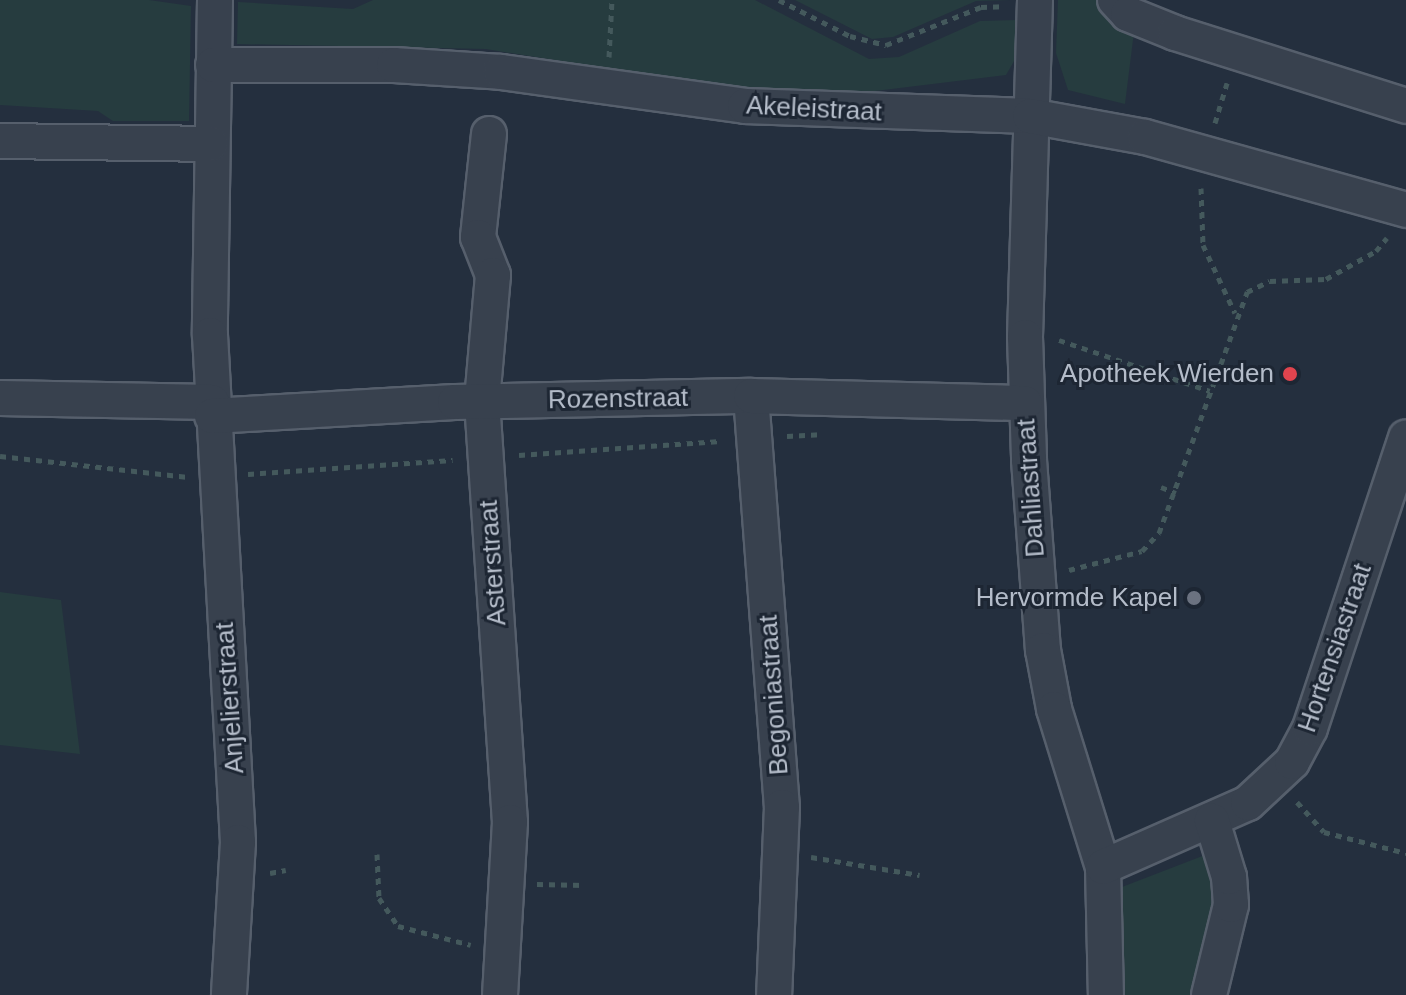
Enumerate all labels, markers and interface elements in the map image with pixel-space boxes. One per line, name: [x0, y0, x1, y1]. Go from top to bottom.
street label: Akeleistraat: [745, 90, 883, 128]
place label: Apotheek Wierden: [1060, 358, 1274, 390]
marker: Apotheek Wierden: [1281, 365, 1299, 383]
street label: Rozenstraat: [548, 382, 688, 416]
street label: Dahliastraat: [1011, 418, 1051, 558]
street label: Asterstraat: [473, 499, 513, 627]
street label: Hortensiastraat: [1292, 560, 1378, 736]
place label: Hervormde Kapel: [976, 582, 1178, 614]
marker: Hervormde Kapel: [1185, 589, 1203, 607]
street label: Begoniastraat: [753, 614, 795, 776]
street label: Anjelierstraat: [209, 621, 251, 775]

